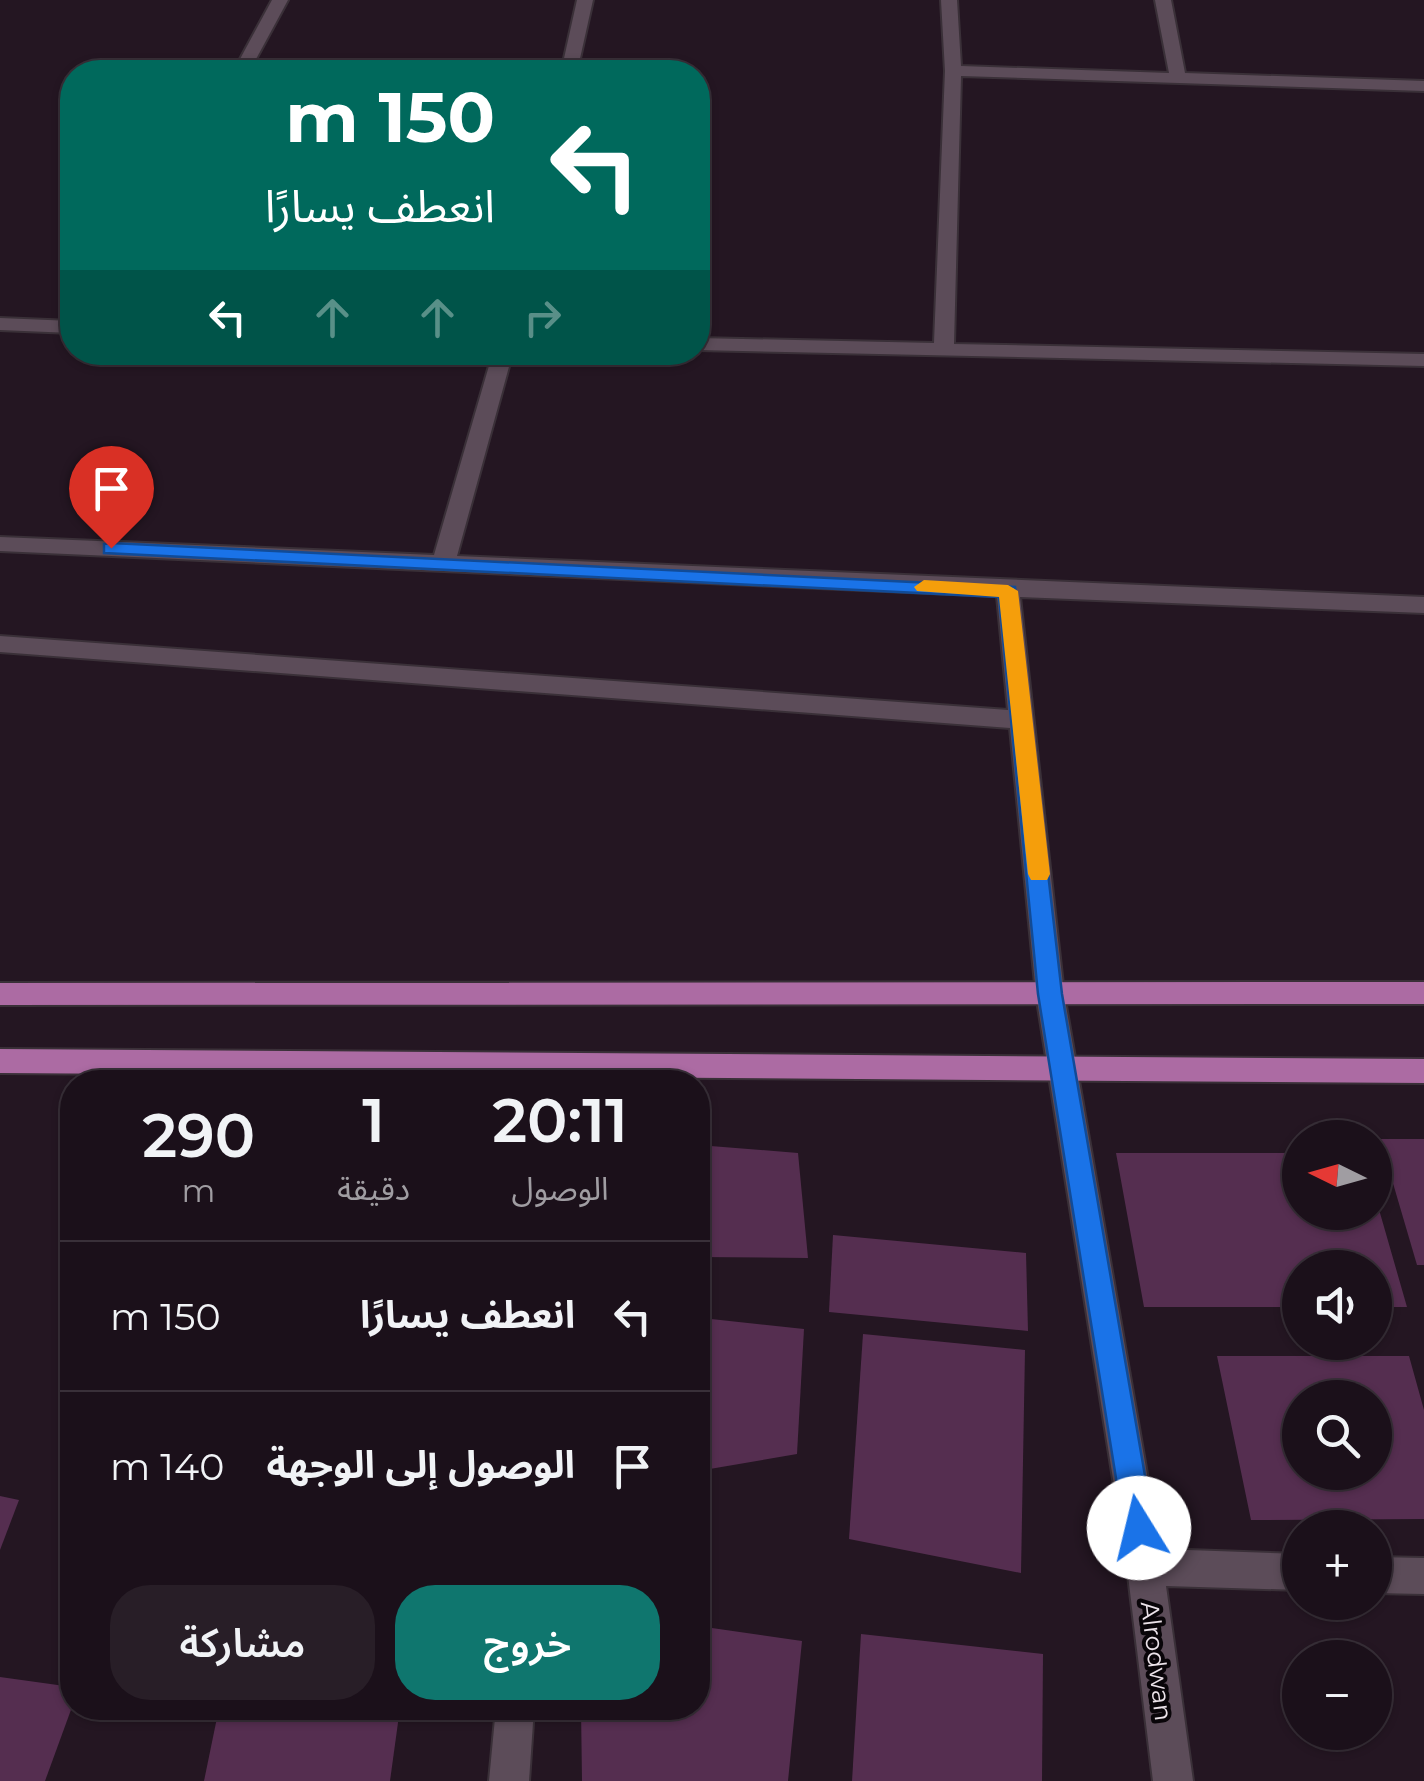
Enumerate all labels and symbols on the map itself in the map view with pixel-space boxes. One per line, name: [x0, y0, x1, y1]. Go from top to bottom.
pin: [69, 446, 154, 549]
north arrow: [1282, 1120, 1392, 1230]
position arrow: [1087, 1476, 1191, 1580]
street label: Alrodwan: [1135, 1600, 1179, 1722]

